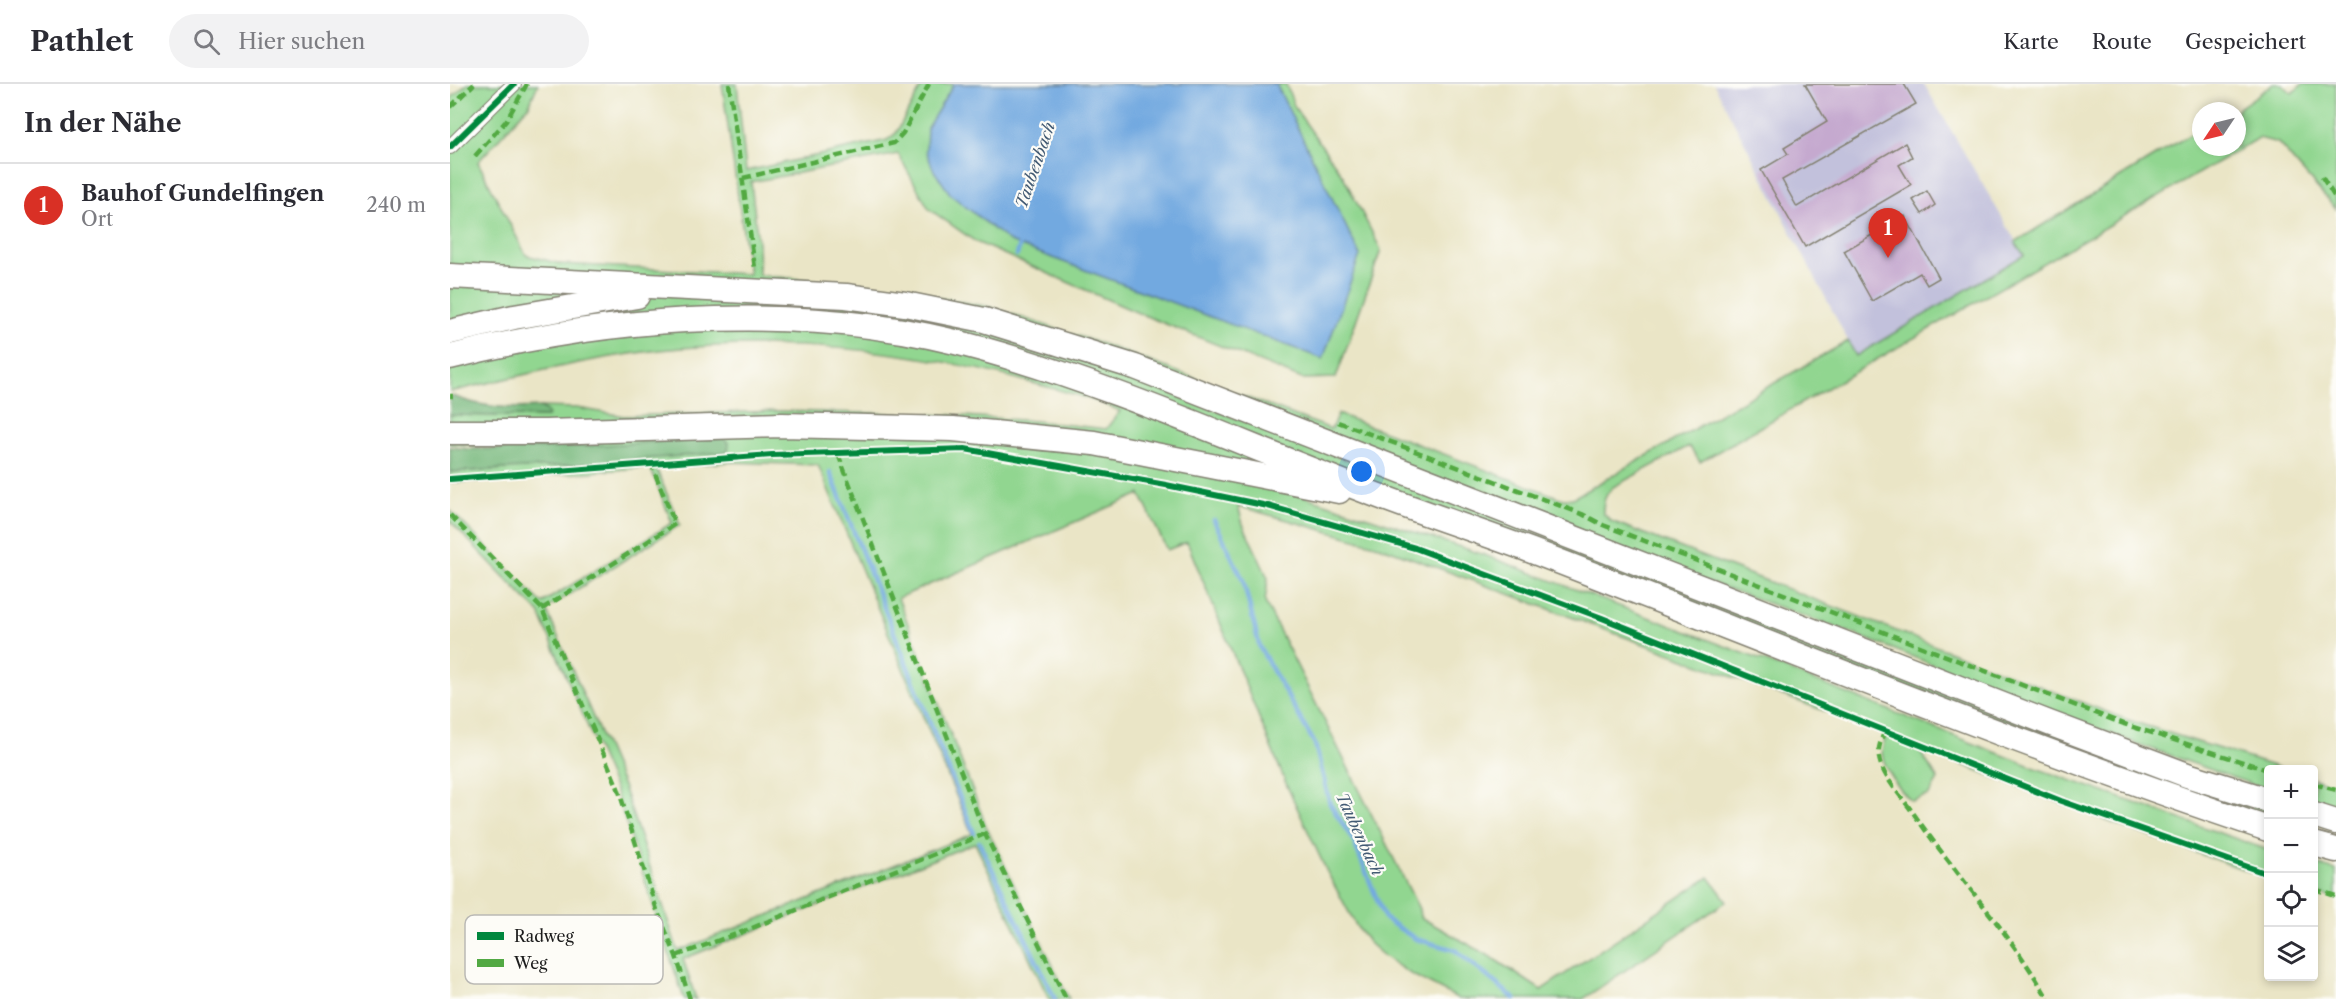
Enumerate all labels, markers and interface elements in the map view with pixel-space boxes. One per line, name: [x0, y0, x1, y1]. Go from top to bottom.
search box: [169, 14, 589, 68]
text: Pathlet: [30, 24, 133, 58]
icon: search: [190, 25, 223, 58]
text: Hier suchen: [238, 28, 365, 55]
text: Karte: [2003, 29, 2059, 54]
text: Route: [2092, 29, 2152, 54]
text: Gespeichert: [2185, 29, 2306, 54]
north arrow: [2192, 102, 2246, 156]
text: In der Nähe: [24, 107, 181, 139]
water label: Taubenbach: [1011, 119, 1059, 211]
text: Bauhof Gundelfingen: [81, 180, 324, 207]
text: 1: [39, 193, 48, 217]
text: 240 m: [366, 193, 426, 217]
text: Ort: [81, 207, 113, 231]
pin: 1: [1868, 208, 1908, 258]
your location: [1347, 457, 1376, 486]
map controls: [2264, 765, 2318, 981]
button: +: [2264, 765, 2318, 819]
water label: Taubenbach: [1332, 789, 1388, 879]
button: −: [2264, 819, 2318, 873]
button: locate: [2264, 873, 2318, 927]
legend: [465, 915, 663, 984]
text: Radweg: [514, 926, 574, 946]
button: layers: [2264, 927, 2318, 981]
text: Weg: [513, 953, 548, 973]

